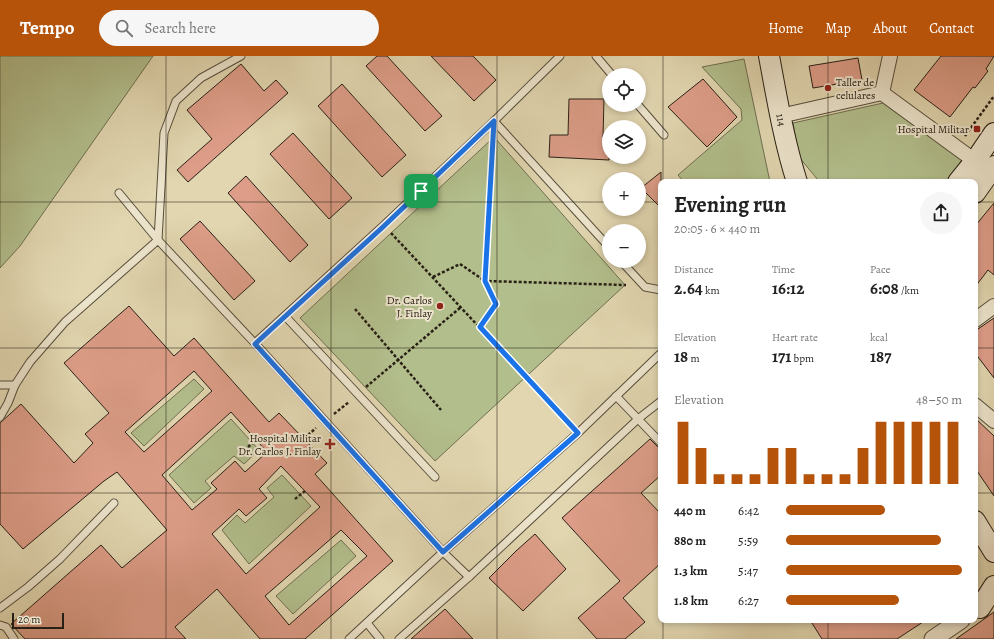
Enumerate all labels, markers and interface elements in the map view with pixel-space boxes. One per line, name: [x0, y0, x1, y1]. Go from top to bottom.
search box: [99, 10, 379, 46]
text: Tempo: [20, 15, 75, 41]
icon: search: [113, 17, 135, 39]
text: Search here: [145, 18, 216, 38]
text: Home: [768, 19, 803, 38]
text: Map: [825, 19, 851, 38]
text: About: [873, 19, 907, 38]
text: Contact: [929, 19, 974, 38]
map controls: [602, 68, 646, 268]
button: locate: [602, 68, 646, 112]
place label: Taller de celulares: [836, 75, 875, 103]
marker: Taller de celulares: [823, 83, 833, 93]
street label: 114: [772, 112, 790, 128]
button: layers: [602, 120, 646, 164]
place label: Hospital Militar: [897, 122, 969, 137]
marker: Hospital Militar: [972, 124, 982, 134]
button: +: [602, 172, 646, 216]
pin: [404, 174, 438, 208]
icon: arrive: [410, 180, 432, 202]
text: Evening run: [674, 190, 786, 220]
button: share: [920, 192, 962, 234]
text: 20:05 · 6 × 440 m: [674, 220, 760, 237]
button: −: [602, 224, 646, 268]
text: Distance: [674, 262, 713, 277]
text: Time: [772, 262, 795, 277]
text: Pace: [870, 262, 890, 277]
text: 2.64: [674, 277, 703, 300]
text: 16:12: [772, 277, 804, 300]
text: 6:08: [870, 277, 899, 300]
text: km: [703, 283, 720, 298]
text: /km: [899, 283, 919, 298]
place label: Dr. Carlos J. Finlay: [387, 293, 432, 321]
marker: Dr. Carlos J. Finlay: [435, 301, 445, 311]
text: Elevation: [674, 330, 716, 345]
text: Heart rate: [772, 330, 818, 345]
text: kcal: [870, 330, 888, 345]
text: 18: [674, 345, 688, 368]
text: 171: [772, 345, 791, 368]
text: 187: [870, 345, 892, 368]
text: m: [688, 351, 700, 366]
text: bpm: [791, 351, 814, 366]
text: Elevation: [674, 391, 724, 408]
text: 48–50 m: [916, 391, 962, 408]
place label: Hospital Militar Dr. Carlos J. Finlay: [238, 431, 321, 459]
marker: Hospital Militar Dr. Carlos J. Finlay: [324, 438, 336, 450]
text: 440 m: [674, 502, 706, 519]
text: 6:42: [738, 502, 759, 519]
text: 880 m: [674, 532, 706, 549]
text: 5:59: [738, 532, 758, 549]
text: 1.3 km: [674, 562, 708, 579]
text: 5:47: [738, 562, 758, 579]
text: 1.8 km: [674, 592, 708, 609]
text: 6:27: [738, 592, 759, 609]
scale bar: [12, 611, 64, 630]
text: 20 m: [18, 612, 40, 627]

